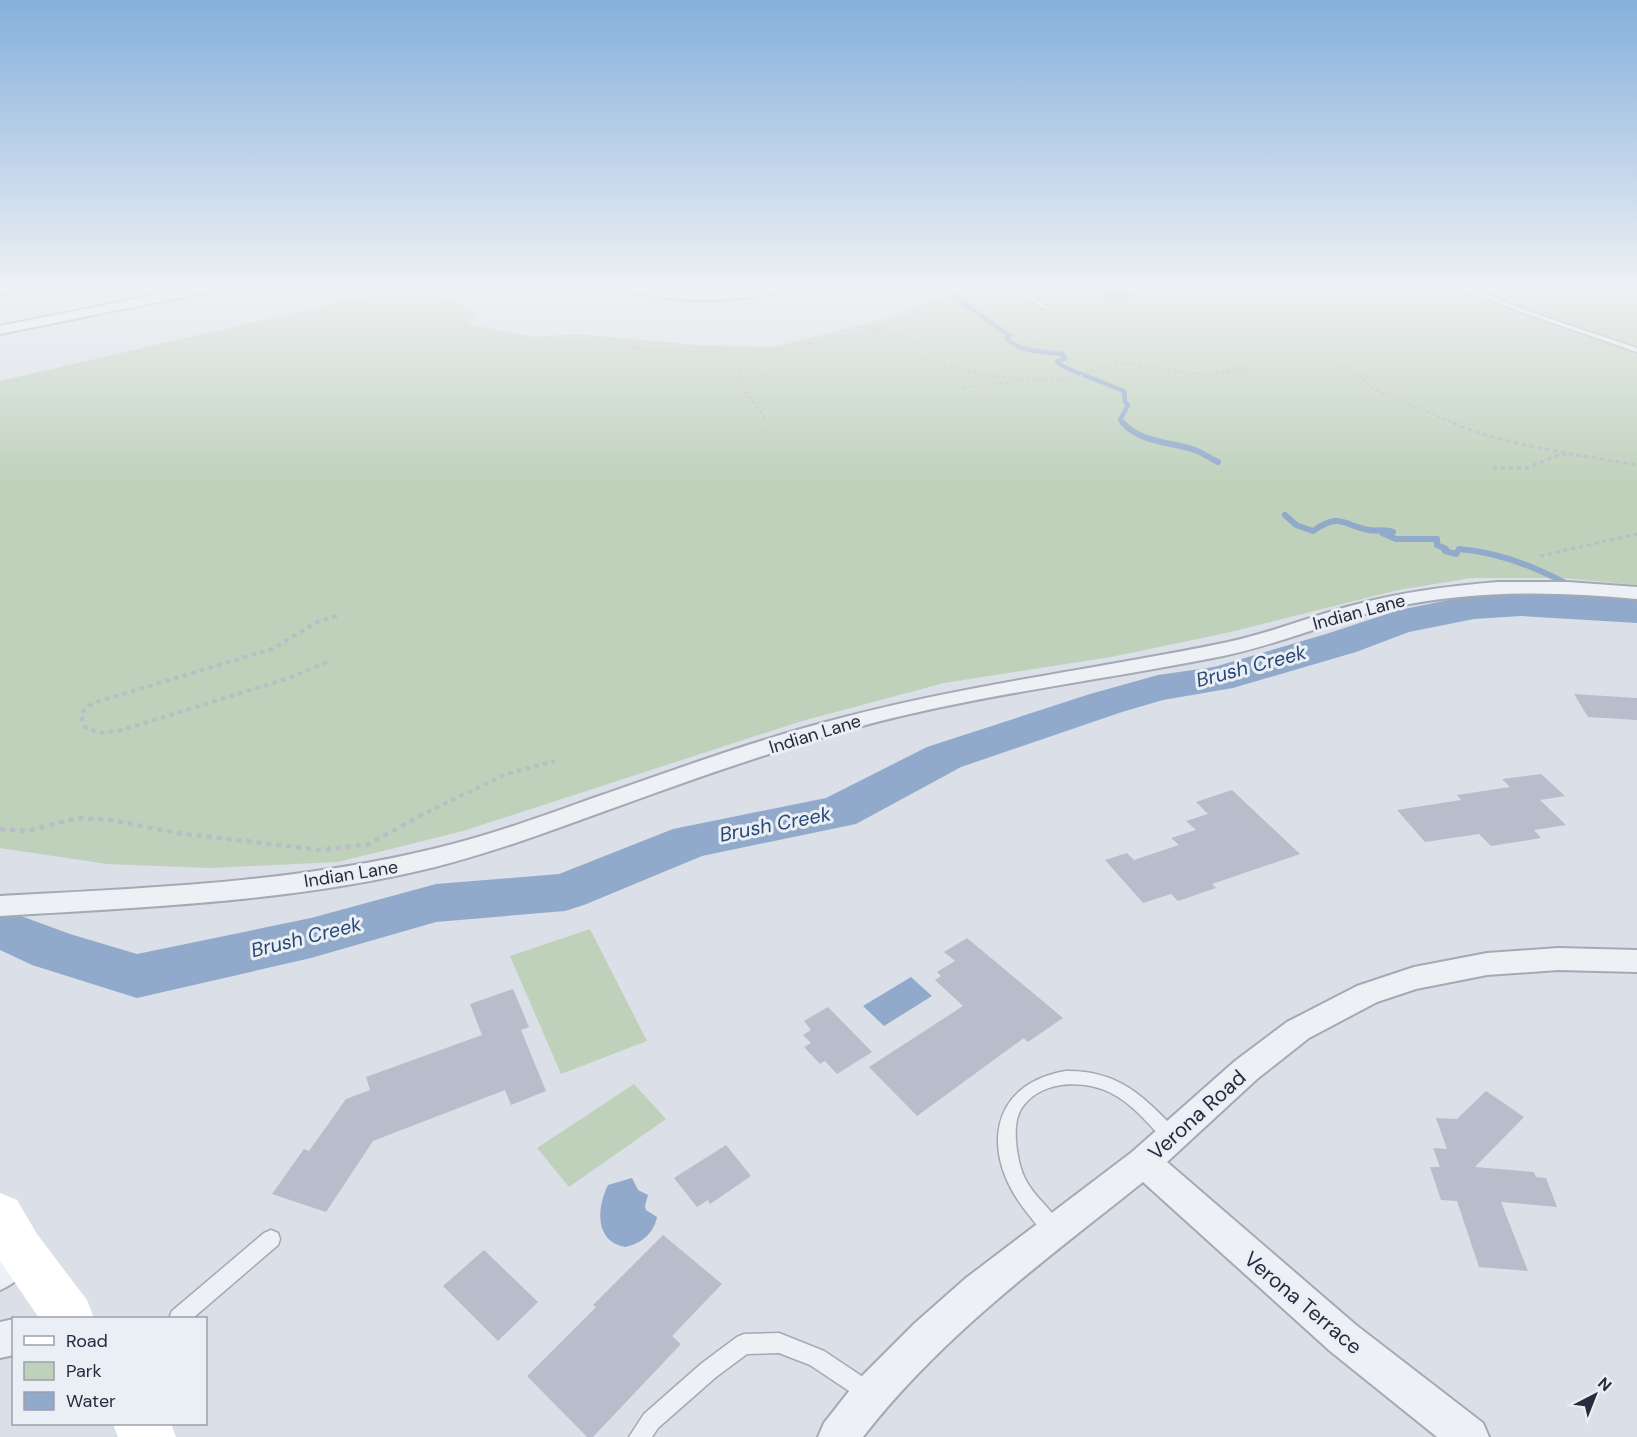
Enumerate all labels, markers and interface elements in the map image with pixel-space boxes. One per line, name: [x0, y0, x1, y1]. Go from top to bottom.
street label: Indian Lane: [1310, 588, 1408, 636]
water label: Brush Creek: [1193, 639, 1310, 693]
street label: Indian Lane: [766, 709, 864, 759]
water label: Brush Creek: [717, 800, 834, 848]
street label: Indian Lane: [302, 855, 400, 893]
water label: Brush Creek: [248, 911, 365, 963]
street label: Verona Road: [1142, 1064, 1252, 1166]
street label: Verona Terrace: [1238, 1245, 1368, 1361]
legend: [12, 1317, 207, 1425]
text: Road: [66, 1329, 108, 1353]
text: Park: [66, 1359, 102, 1383]
north arrow: [1565, 1365, 1625, 1425]
text: N: [1593, 1373, 1616, 1396]
text: Water: [66, 1389, 116, 1413]

